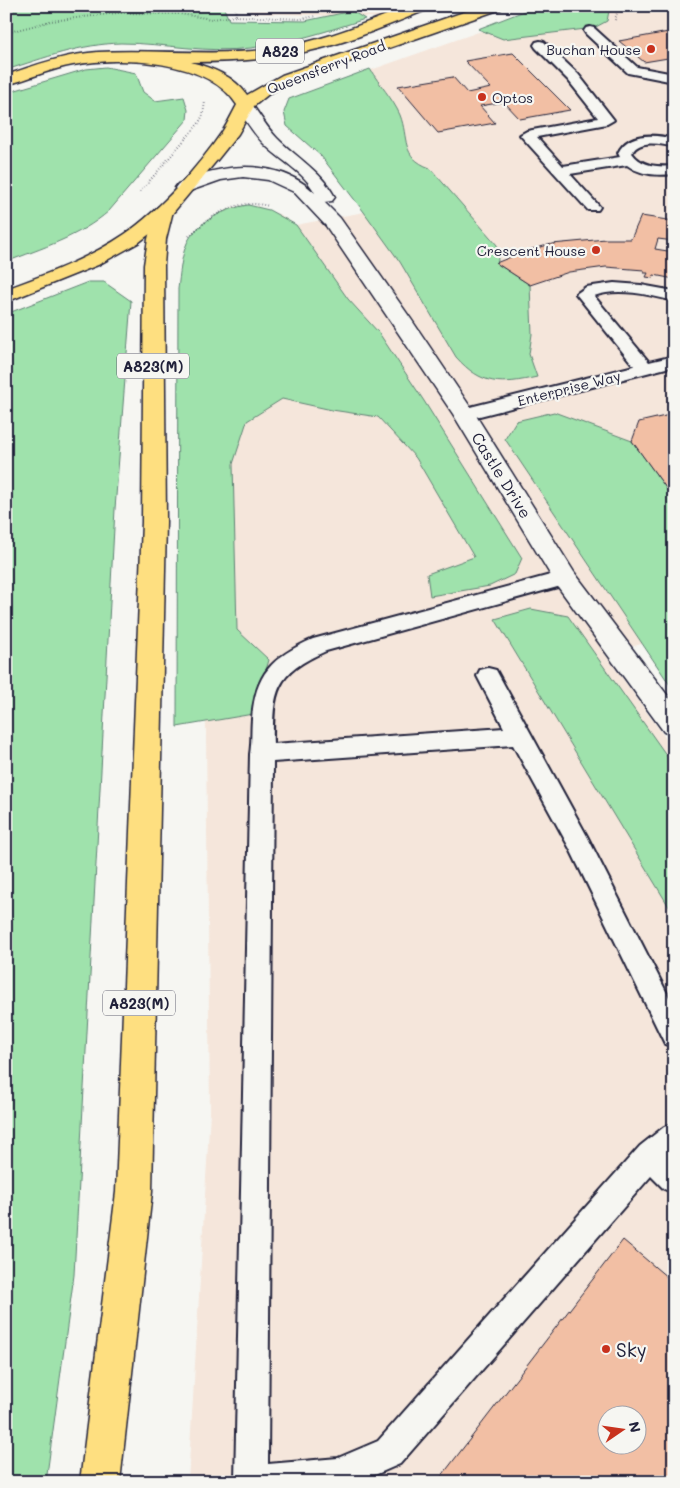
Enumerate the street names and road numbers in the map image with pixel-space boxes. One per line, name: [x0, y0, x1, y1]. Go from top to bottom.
street label: Queensferry Road: [264, 36, 388, 98]
road number: A823: [256, 38, 304, 64]
road number: A823(M): [117, 354, 189, 378]
street label: Enterprise Way: [515, 366, 623, 410]
street label: Castle Drive: [467, 428, 537, 522]
road number: A823(M): [103, 990, 175, 1016]

